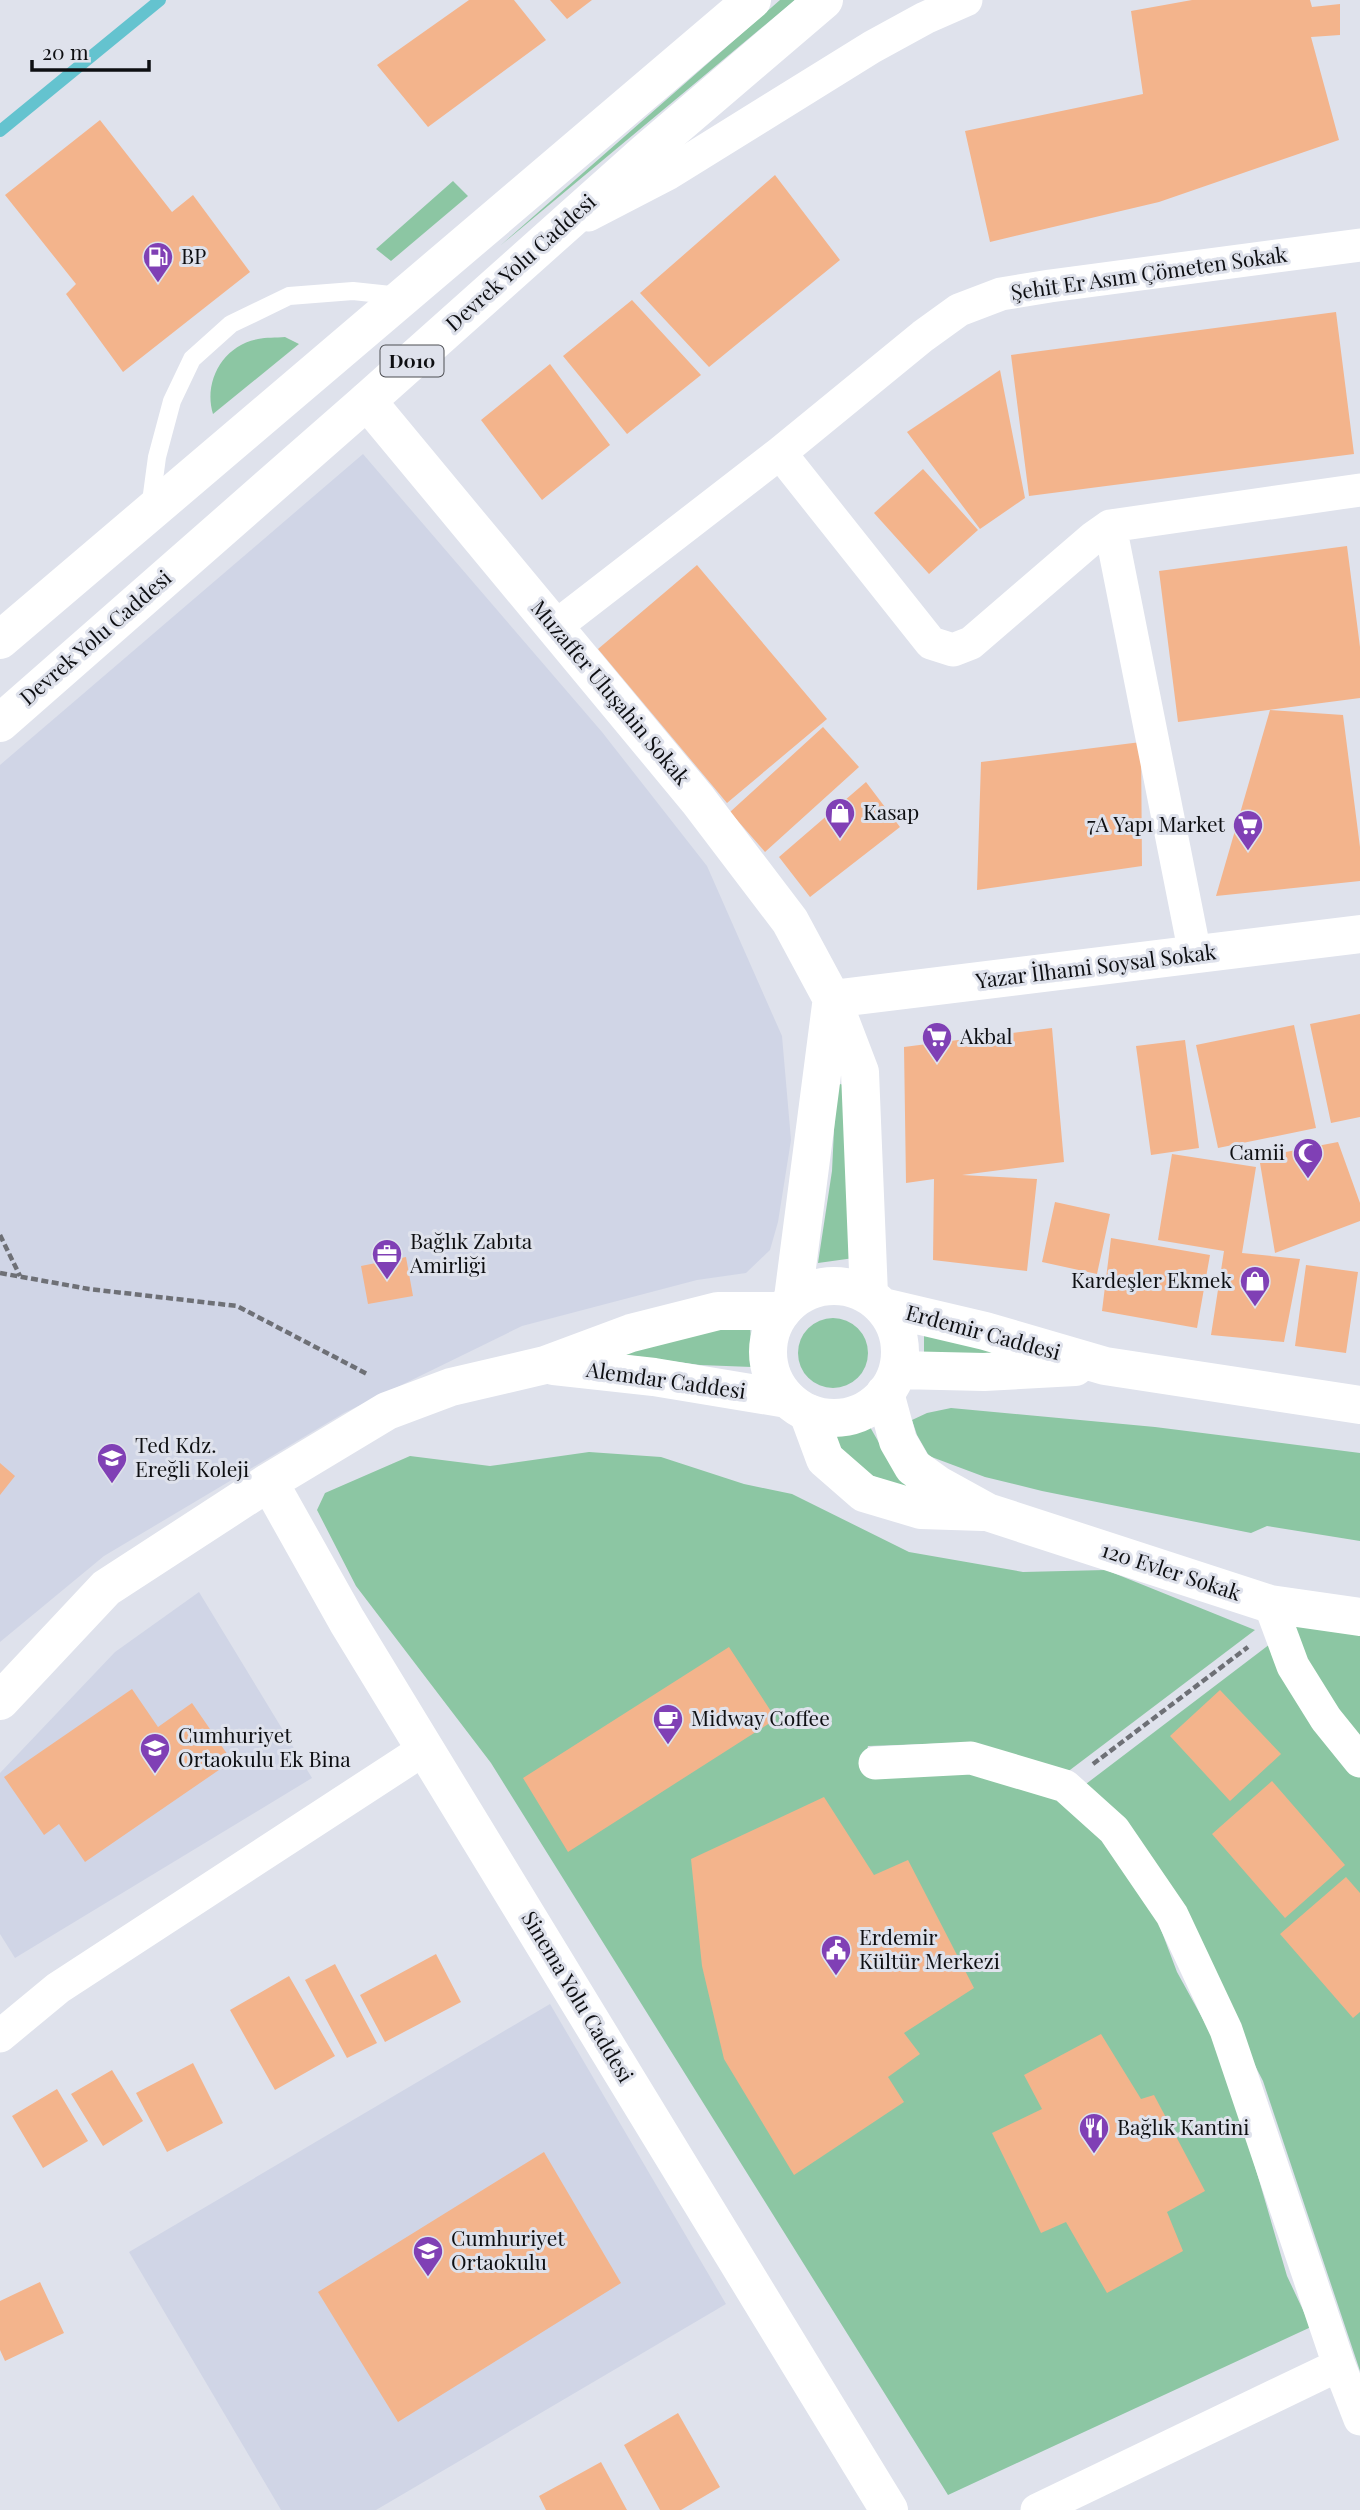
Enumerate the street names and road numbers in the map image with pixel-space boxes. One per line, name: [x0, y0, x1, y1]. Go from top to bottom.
street label: Devrek Yolu Caddesi: [439, 187, 601, 336]
street label: Şehit Er Asım Çömeten Sokak: [1009, 239, 1289, 305]
road number: D010: [380, 346, 444, 376]
street label: Devrek Yolu Caddesi: [13, 563, 177, 710]
street label: Muzaffer Uluşahin Sokak: [526, 593, 697, 790]
street label: Yazar İlhami Soysal Sokak: [973, 936, 1218, 994]
street label: Erdemir Caddesi: [903, 1297, 1064, 1365]
street label: Alemdar Caddesi: [584, 1354, 748, 1404]
street label: 120 Evler Sokak: [1098, 1534, 1245, 1606]
street label: Sinema Yolu Caddesi: [516, 1905, 641, 2087]

